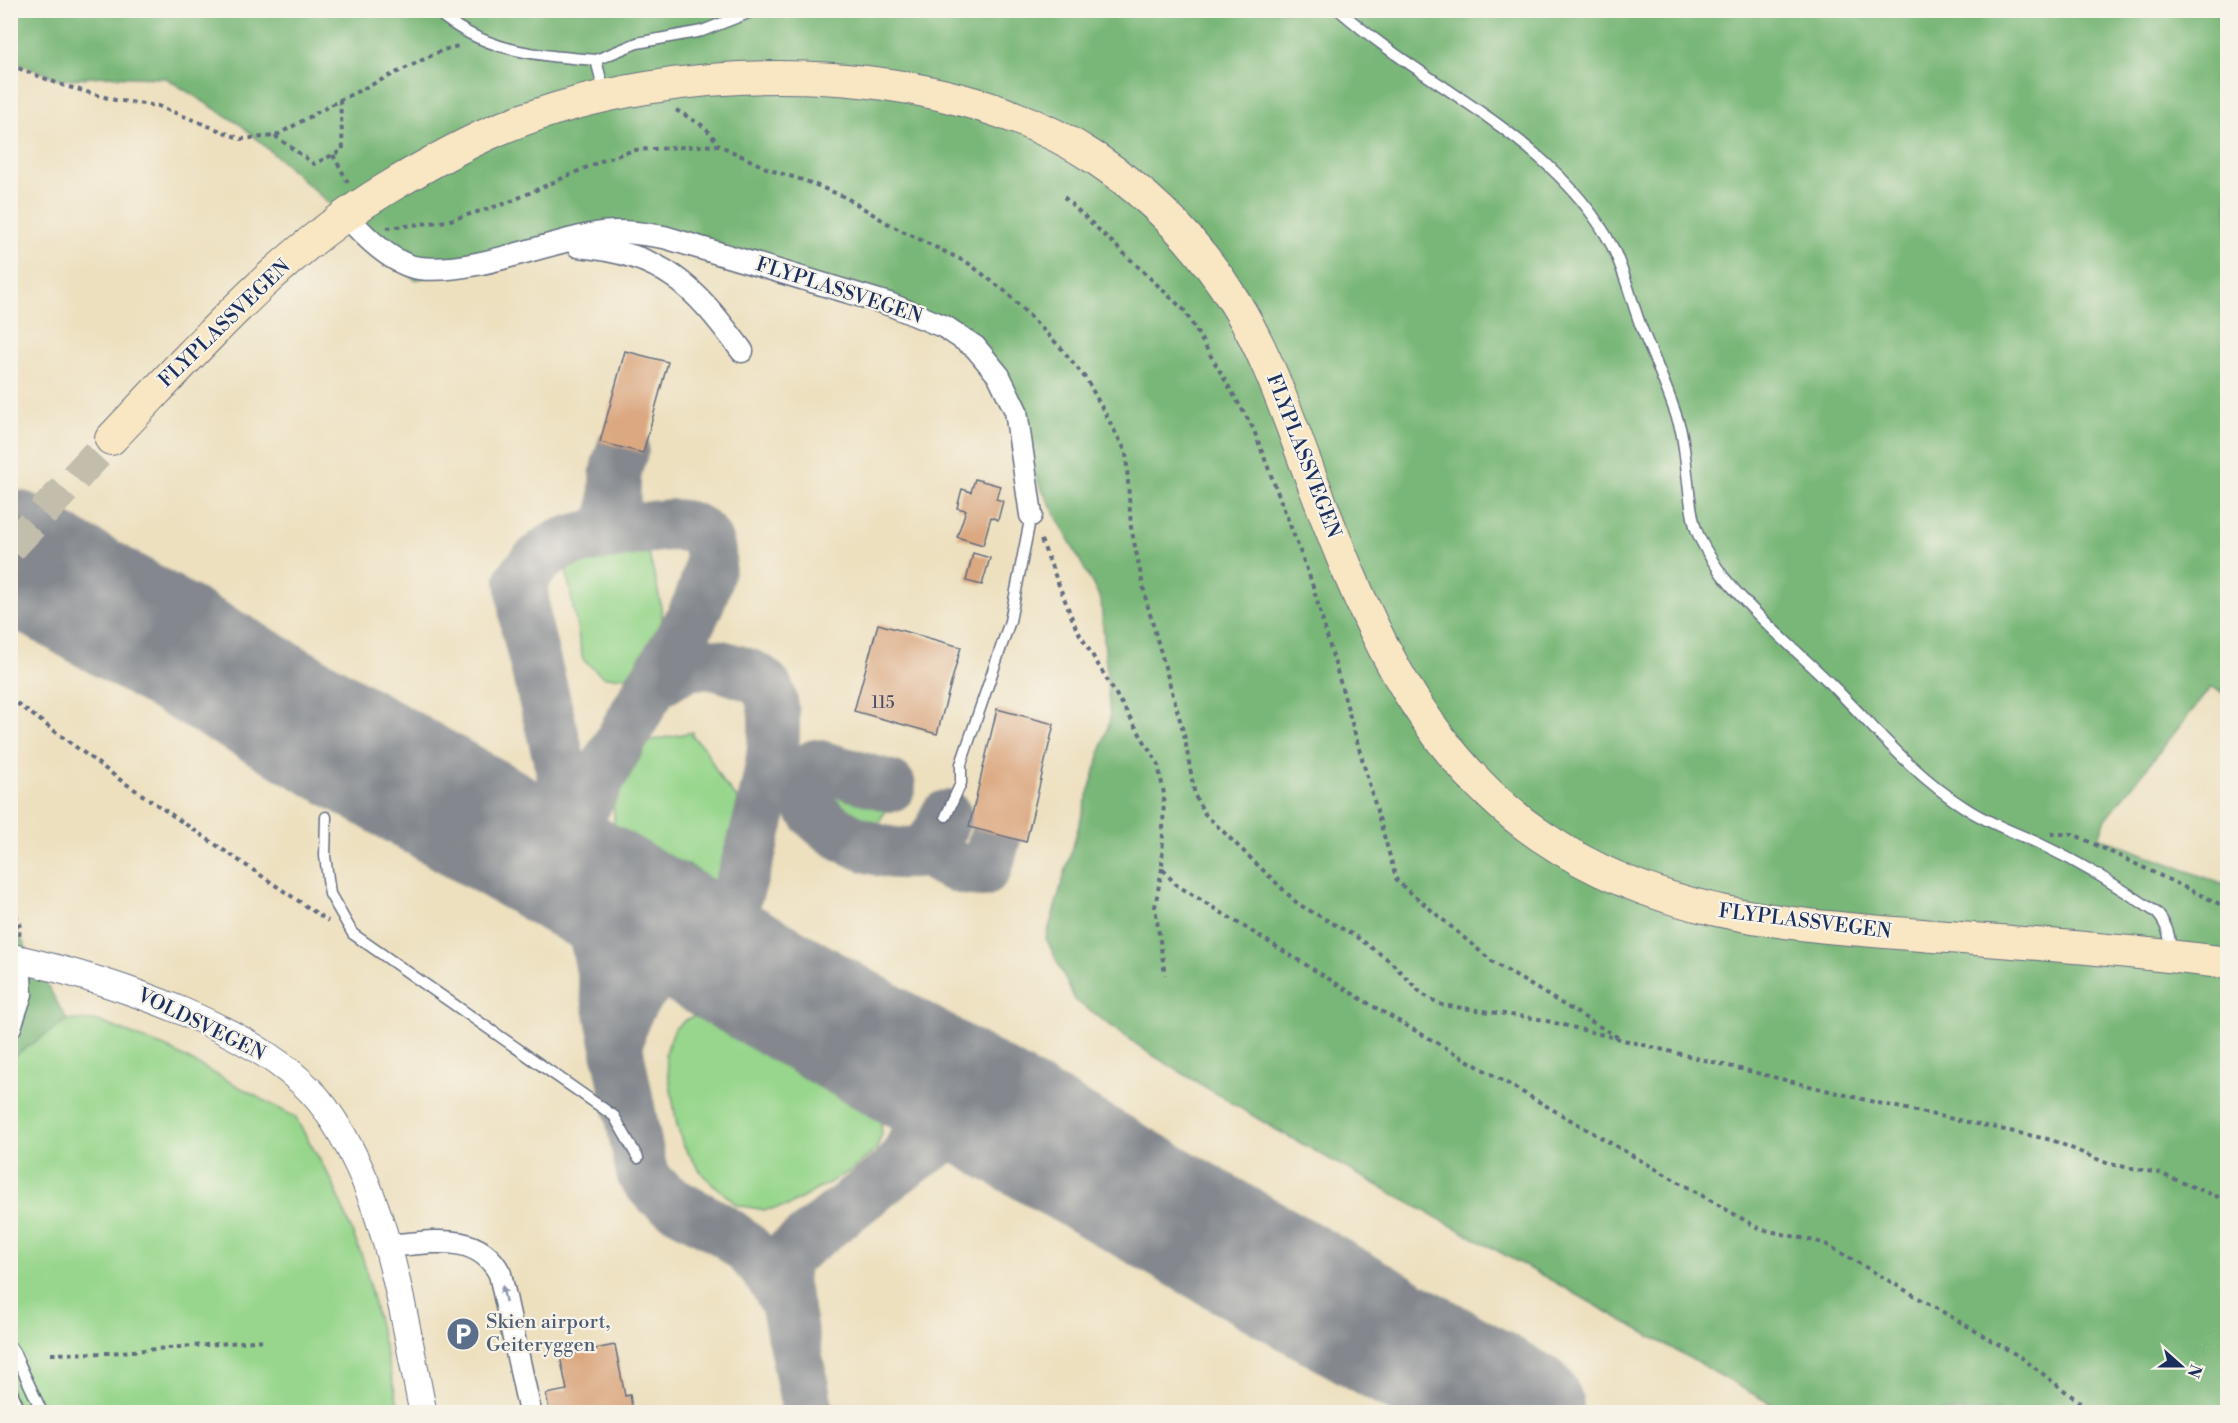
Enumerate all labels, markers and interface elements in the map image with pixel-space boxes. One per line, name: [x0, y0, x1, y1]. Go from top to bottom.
street label: FLYPLASSVEGEN: [753, 252, 926, 330]
street label: FLYPLASSVEGEN: [154, 255, 296, 393]
street label: FLYPLASSVEGEN: [1260, 370, 1346, 542]
house number: 115: [871, 693, 895, 713]
street label: FLYPLASSVEGEN: [1717, 899, 1893, 945]
street label: VOLDSVEGEN: [132, 983, 269, 1067]
one-way arrow: [499, 1284, 508, 1303]
place label: Skien airport, Geiteryggen: [486, 1310, 610, 1358]
parking icon: Skien airport, Geiteryggen: [445, 1316, 481, 1352]
north arrow: [2151, 1336, 2211, 1396]
text: N: [2182, 1362, 2206, 1381]

